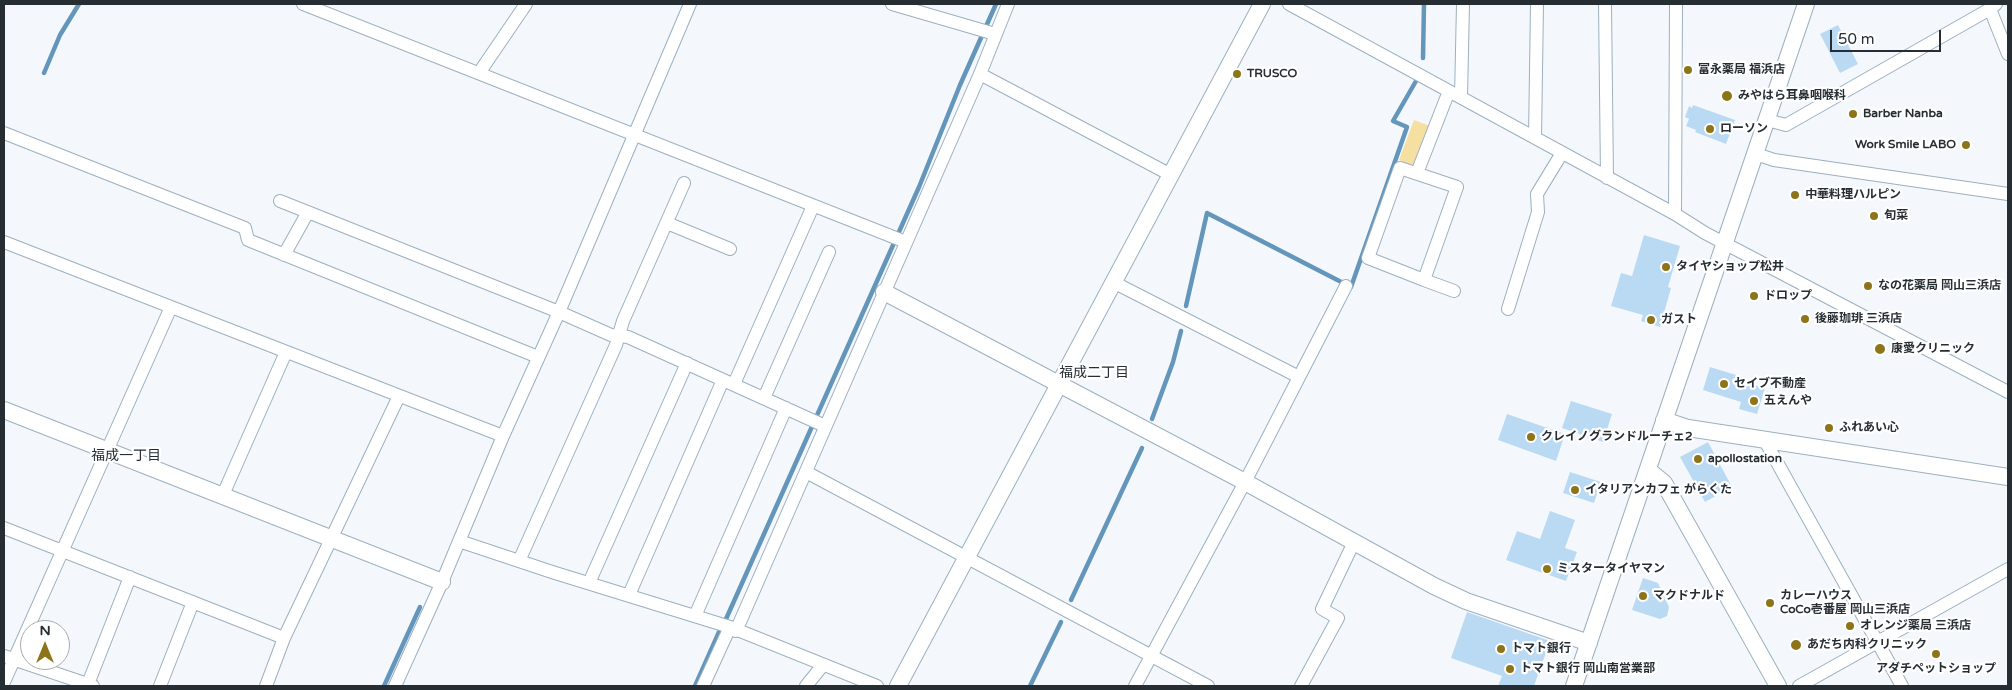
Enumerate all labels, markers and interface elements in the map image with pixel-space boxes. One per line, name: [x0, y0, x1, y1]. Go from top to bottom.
scale bar: [1832, 20, 1943, 52]
text: 50 m: [1838, 30, 1875, 48]
place label: 富永薬局 福浜店: [1698, 63, 1785, 77]
marker: 富永薬局 福浜店: [1682, 64, 1694, 76]
place label: TRUSCO: [1247, 67, 1297, 81]
marker: TRUSCO: [1231, 68, 1243, 80]
marker: みやはら耳鼻咽喉科: [1720, 89, 1734, 103]
place label: みやはら耳鼻咽喉科: [1738, 89, 1846, 103]
place label: Barber Nanba: [1863, 107, 1943, 121]
marker: Barber Nanba: [1847, 108, 1859, 120]
place label: ローソン: [1720, 122, 1768, 136]
marker: ローソン: [1704, 123, 1716, 135]
place label: Work Smile LABO: [1855, 138, 1956, 152]
marker: Work Smile LABO: [1960, 139, 1972, 151]
place label: 中華料理ハルピン: [1805, 188, 1901, 202]
marker: 中華料理ハルピン: [1789, 189, 1801, 201]
place label: 旬菜: [1884, 209, 1908, 223]
marker: 旬菜: [1868, 210, 1880, 222]
place label: タイヤショップ松井: [1676, 260, 1784, 274]
marker: タイヤショップ松井: [1660, 261, 1672, 273]
place label: なの花薬局 岡山三浜店: [1878, 279, 2001, 293]
marker: なの花薬局 岡山三浜店: [1862, 280, 1874, 292]
place label: ドロップ: [1764, 289, 1812, 303]
marker: ドロップ: [1748, 290, 1760, 302]
place label: 後藤珈琲 三浜店: [1815, 312, 1902, 326]
place label: ガスト: [1661, 313, 1697, 327]
marker: 後藤珈琲 三浜店: [1799, 313, 1811, 325]
marker: ガスト: [1645, 314, 1657, 326]
marker: 康愛クリニック: [1873, 342, 1887, 356]
place label: 康愛クリニック: [1891, 342, 1975, 356]
district label: 福成二丁目: [1059, 365, 1129, 381]
place label: セイブ不動産: [1734, 377, 1806, 391]
marker: セイブ不動産: [1718, 378, 1730, 390]
place label: 五えんや: [1764, 394, 1812, 408]
marker: 五えんや: [1748, 395, 1760, 407]
place label: ふれあい心: [1839, 421, 1899, 435]
marker: ふれあい心: [1823, 422, 1835, 434]
place label: クレイノグランドルーチェ2: [1541, 430, 1693, 444]
marker: クレイノグランドルーチェ2: [1525, 431, 1537, 443]
district label: 福成一丁目: [91, 448, 161, 464]
place label: apollostation: [1708, 452, 1782, 466]
marker: apollostation: [1692, 453, 1704, 465]
place label: イタリアンカフェ がらくた: [1585, 483, 1732, 497]
marker: イタリアンカフェ がらくた: [1569, 484, 1581, 496]
place label: ミスタータイヤマン: [1557, 562, 1665, 576]
marker: ミスタータイヤマン: [1541, 563, 1553, 575]
place label: マクドナルド: [1653, 589, 1725, 603]
place label: カレーハウス CoCo壱番屋 岡山三浜店: [1780, 589, 1910, 617]
marker: マクドナルド: [1637, 590, 1649, 602]
marker: カレーハウス CoCo壱番屋 岡山三浜店: [1764, 597, 1776, 609]
place label: オレンジ薬局 三浜店: [1860, 619, 1971, 633]
north arrow: [20, 620, 70, 670]
marker: オレンジ薬局 三浜店: [1844, 620, 1856, 632]
text: N: [39, 622, 51, 639]
marker: あだち内科クリニック: [1789, 638, 1803, 652]
place label: あだち内科クリニック: [1807, 638, 1927, 652]
place label: トマト銀行: [1511, 642, 1571, 656]
marker: トマト銀行: [1495, 643, 1507, 655]
marker: アダチペットショップ: [1930, 648, 1942, 660]
place label: トマト銀行 岡山南営業部: [1520, 662, 1655, 676]
place label: アダチペットショップ: [1876, 662, 1996, 676]
marker: トマト銀行 岡山南営業部: [1504, 663, 1516, 675]

